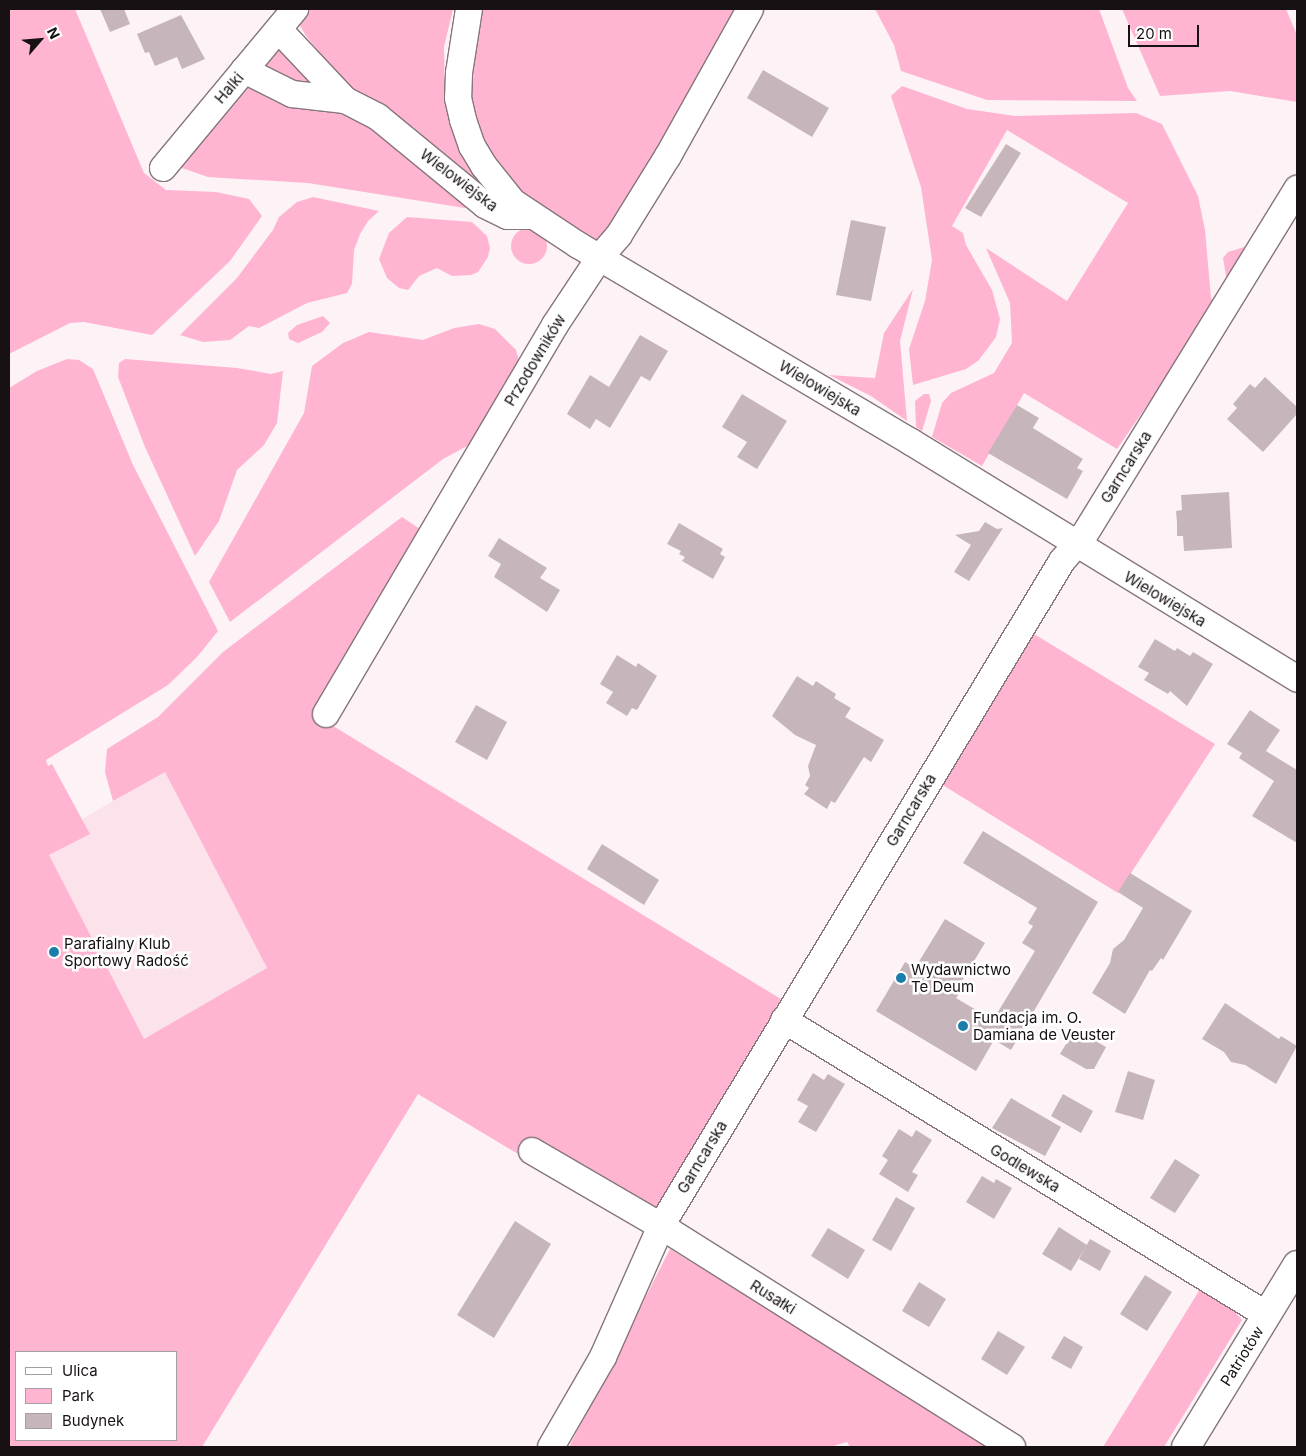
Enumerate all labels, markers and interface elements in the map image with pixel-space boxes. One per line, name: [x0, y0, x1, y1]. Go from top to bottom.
north arrow: [15, 15, 65, 65]
scale bar: [1131, 15, 1202, 47]
text: N: [44, 24, 64, 42]
text: 20 m: [1136, 24, 1172, 43]
street label: Halki: [211, 69, 247, 107]
street label: Wielowiejska: [417, 145, 501, 215]
street label: Przodowników: [501, 311, 569, 409]
street label: Wielowiejska: [776, 356, 864, 420]
street label: Garncarska: [1097, 428, 1155, 506]
street label: Wielowiejska: [1121, 567, 1209, 631]
street label: Garncarska: [882, 770, 940, 850]
place label: Parafialny Klub Sportowy Radość: [64, 934, 189, 969]
marker: Parafialny Klub Sportowy Radość: [48, 946, 60, 958]
place label: Wydawnictwo Te Deum: [911, 960, 1011, 995]
marker: Wydawnictwo Te Deum: [895, 972, 907, 984]
place label: Fundacja im. O. Damiana de Veuster: [973, 1008, 1115, 1043]
marker: Fundacja im. O. Damiana de Veuster: [957, 1020, 969, 1032]
street label: Garncarska: [673, 1117, 731, 1197]
street label: Godlewska: [987, 1140, 1063, 1196]
street label: Rusałki: [747, 1276, 799, 1318]
street label: Patriotów: [1217, 1323, 1267, 1389]
legend: [15, 1351, 178, 1441]
text: Ulica: [62, 1361, 98, 1380]
text: Park: [62, 1386, 94, 1405]
text: Budynek: [62, 1411, 124, 1430]

